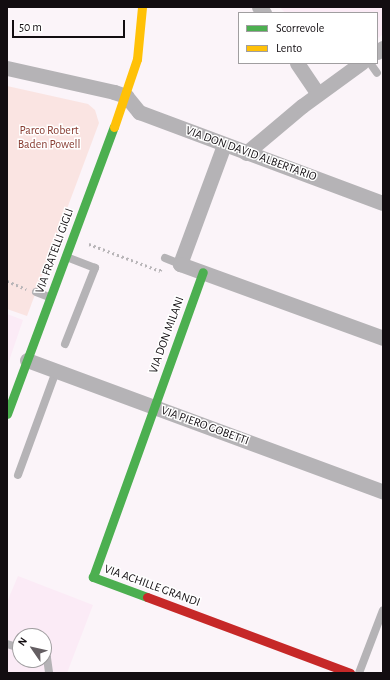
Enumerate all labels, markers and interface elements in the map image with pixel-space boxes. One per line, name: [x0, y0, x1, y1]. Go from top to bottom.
scale bar: [14, 12, 127, 38]
legend: [238, 12, 378, 64]
text: 50 m: [19, 21, 42, 33]
text: Scorrevole: [276, 22, 324, 34]
text: Lento: [276, 42, 302, 54]
park label: Parco Robert Baden Powell: [18, 124, 80, 152]
street label: VIA DON DAVID ALBERTARIO: [184, 124, 318, 184]
street label: VIA FRATELLI GIGLI: [33, 206, 77, 296]
street label: VIA DON MILANI: [146, 295, 188, 375]
street label: VIA PIERO GOBETTI: [159, 403, 251, 449]
street label: VIA ACHILLE GRANDI: [102, 562, 202, 610]
north arrow: [12, 628, 52, 668]
text: N: [16, 635, 29, 648]

